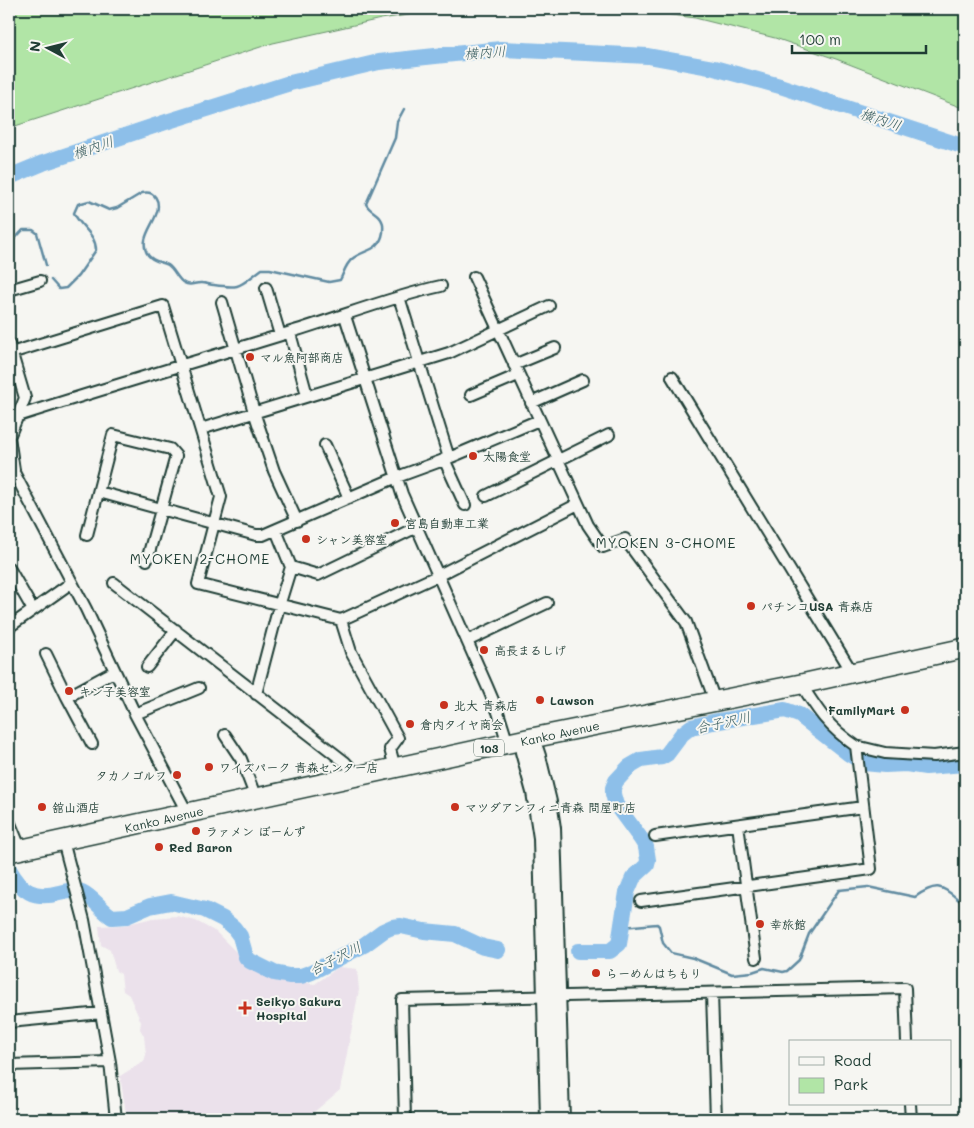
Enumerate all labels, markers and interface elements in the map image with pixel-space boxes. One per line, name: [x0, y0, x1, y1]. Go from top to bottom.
north arrow: [22, 22, 72, 72]
scale bar: [792, 22, 925, 54]
text: 100 m: [799, 29, 841, 49]
text: N: [25, 40, 45, 53]
water label: 横内川: [463, 41, 507, 63]
water label: 横内川: [858, 103, 904, 135]
water label: 横内川: [70, 131, 116, 163]
place label: マル魚阿部商店: [260, 349, 344, 365]
marker: マル魚阿部商店: [244, 351, 256, 363]
place label: 太陽食堂: [483, 448, 531, 464]
marker: 太陽食堂: [467, 450, 479, 462]
place label: 宮島自動車工業: [405, 515, 489, 531]
marker: 宮島自動車工業: [389, 517, 401, 529]
place label: シャン美容室: [316, 531, 388, 547]
marker: シャン美容室: [300, 533, 312, 545]
district label: MYOKEN 3-CHOME: [595, 533, 737, 552]
district label: MYOKEN 2-CHOME: [130, 549, 270, 568]
place label: パチンコUSA 青森店: [761, 598, 874, 614]
marker: パチンコUSA 青森店: [745, 600, 757, 612]
place label: 高長まるしげ: [494, 642, 566, 658]
marker: 高長まるしげ: [478, 644, 490, 656]
place label: キン子美容室: [79, 683, 151, 699]
marker: キン子美容室: [63, 685, 75, 697]
place label: Lawson: [550, 692, 594, 708]
marker: Lawson: [534, 694, 546, 706]
place label: 北大 青森店: [454, 697, 518, 713]
marker: 北大 青森店: [438, 699, 450, 711]
place label: FamilyMart: [828, 702, 895, 718]
marker: FamilyMart: [899, 704, 911, 716]
water label: 合子沢川: [694, 707, 752, 737]
place label: 倉内タイヤ商会: [420, 716, 504, 732]
street label: Kanko Avenue: [519, 717, 601, 749]
marker: 倉内タイヤ商会: [404, 718, 416, 730]
road number: 103: [474, 740, 504, 756]
place label: ワイズパーク 青森センター店: [219, 759, 379, 775]
marker: ワイズパーク 青森センター店: [203, 761, 215, 773]
place label: タカノゴルフ: [95, 767, 167, 783]
marker: タカノゴルフ: [171, 769, 183, 781]
place label: 舘山酒店: [52, 799, 100, 815]
place label: マツダアンフィニ青森 問屋町店: [465, 799, 636, 815]
marker: 舘山酒店: [36, 801, 48, 813]
marker: マツダアンフィニ青森 問屋町店: [449, 801, 461, 813]
street label: Kanko Avenue: [123, 802, 205, 836]
place label: ラァメン ぼーんず: [206, 823, 306, 839]
marker: ラァメン ぼーんず: [190, 825, 202, 837]
place label: Red Baron: [169, 839, 232, 855]
marker: Red Baron: [153, 841, 165, 853]
place label: 幸旅館: [770, 916, 806, 932]
marker: 幸旅館: [754, 918, 766, 930]
water label: 合子沢川: [306, 937, 364, 979]
place label: らーめんはちもり: [606, 965, 702, 981]
marker: らーめんはちもり: [590, 967, 602, 979]
place label: Seikyo Sakura Hospital: [256, 993, 341, 1023]
marker: Seikyo Sakura Hospital: [238, 1001, 252, 1015]
legend: [789, 1040, 952, 1106]
text: Road: [834, 1050, 871, 1070]
text: Park: [834, 1074, 868, 1094]

